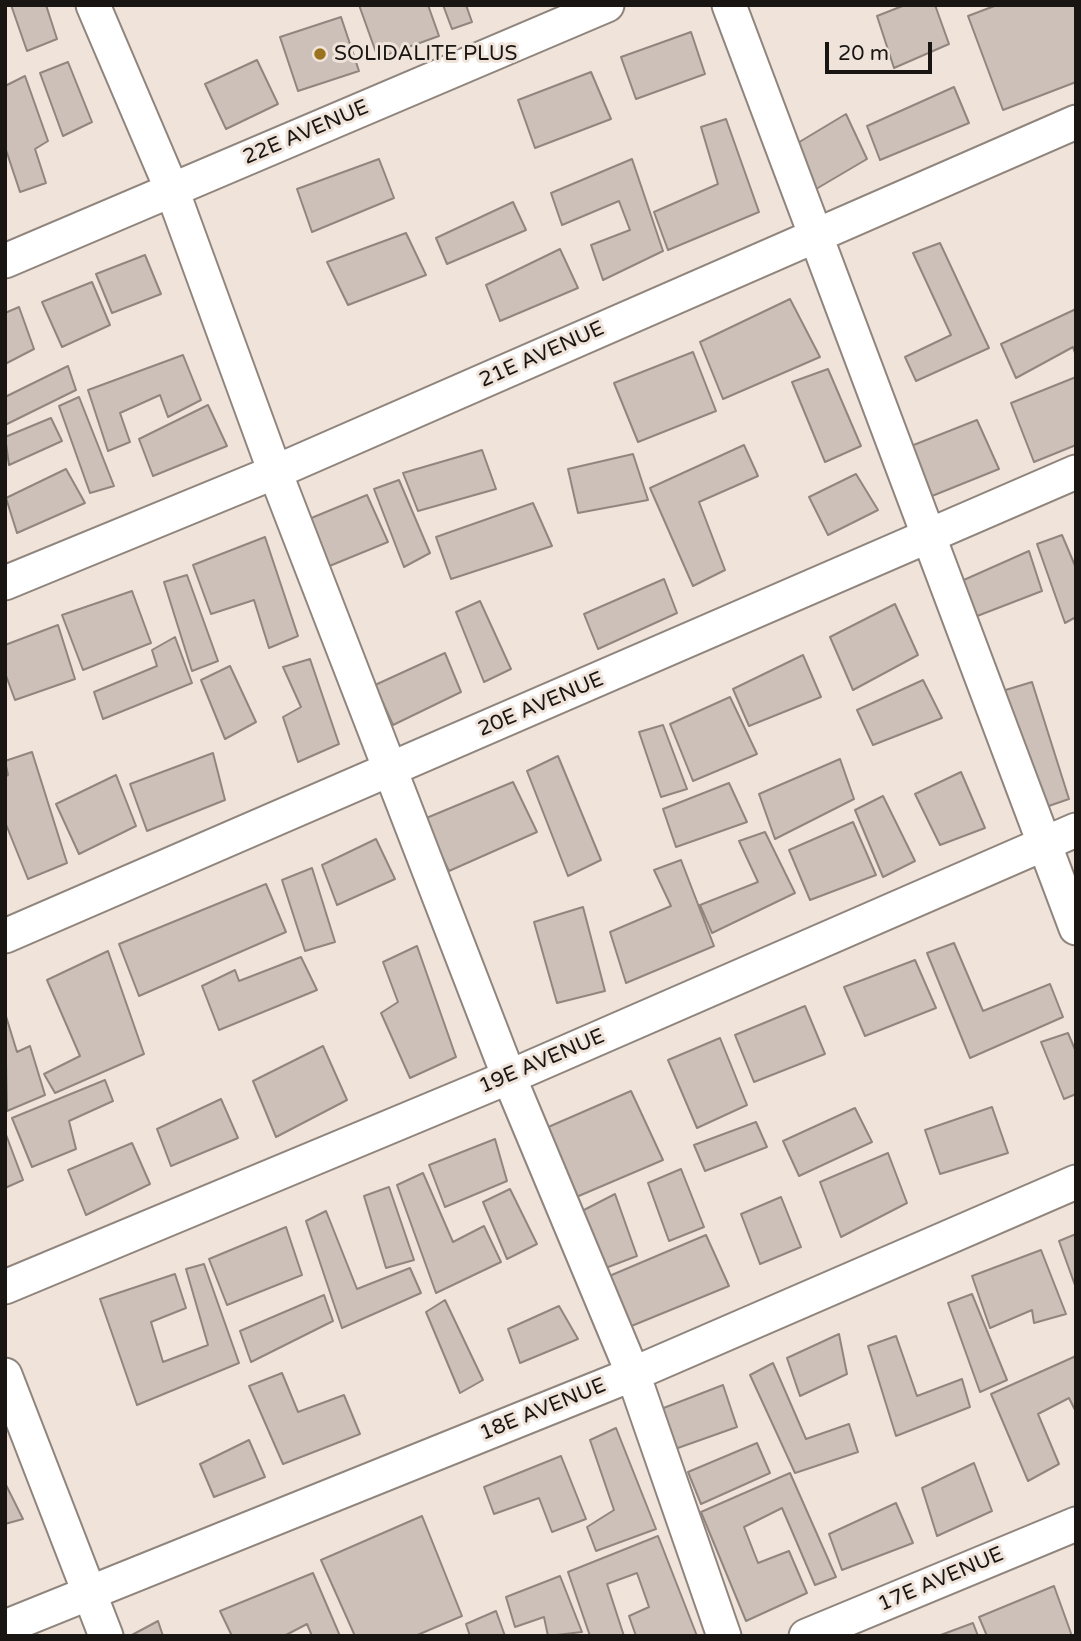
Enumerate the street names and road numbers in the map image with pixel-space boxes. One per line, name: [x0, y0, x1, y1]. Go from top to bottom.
street label: 22E AVENUE: [239, 95, 373, 171]
street label: 21E AVENUE: [476, 316, 608, 394]
street label: 20E AVENUE: [474, 667, 608, 743]
street label: 19E AVENUE: [475, 1024, 609, 1100]
street label: 18E AVENUE: [476, 1373, 610, 1447]
street label: 17E AVENUE: [874, 1542, 1008, 1618]

